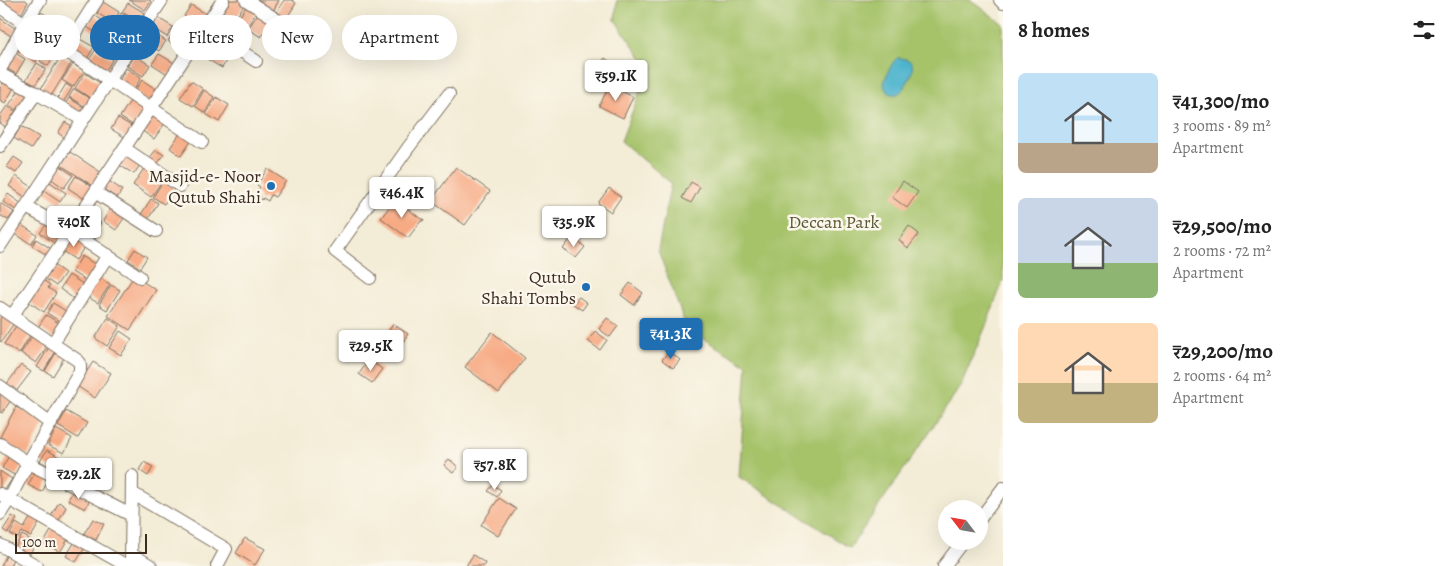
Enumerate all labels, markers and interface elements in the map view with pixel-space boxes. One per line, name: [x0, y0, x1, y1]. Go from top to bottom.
chip: Buy: [15, 15, 80, 60]
chip: Rent: [90, 15, 160, 60]
chip: Filters: [170, 15, 252, 60]
chip: New: [262, 15, 332, 60]
chip: Apartment: [342, 15, 457, 60]
text: 8 homes: [1018, 16, 1090, 44]
icon: filters: [1410, 16, 1438, 44]
pin: ₹59.1K: [575, 59, 657, 102]
text: ₹59.1K: [596, 65, 636, 87]
text: ₹41,300/mo: [1173, 87, 1269, 115]
icon: home: [1058, 93, 1118, 153]
text: 3 rooms · 89 m²: [1173, 115, 1271, 137]
text: Apartment: [1173, 137, 1244, 159]
place label: Masjid-e- Noor Qutub Shahi: [149, 164, 261, 209]
pin: ₹46.4K: [361, 176, 443, 219]
marker: Masjid-e- Noor Qutub Shahi: [265, 180, 277, 192]
text: ₹46.4K: [380, 182, 424, 204]
pin: ₹40K: [44, 206, 104, 248]
pin: ₹35.9K: [533, 206, 615, 248]
park label: Deccan Park: [788, 210, 880, 234]
text: ₹40K: [58, 211, 90, 233]
text: ₹35.9K: [553, 211, 595, 233]
text: ₹29,500/mo: [1173, 212, 1272, 240]
icon: home: [1058, 218, 1118, 278]
text: 2 rooms · 72 m²: [1173, 240, 1271, 262]
text: Apartment: [1173, 262, 1244, 284]
place label: Qutub Shahi Tombs: [481, 265, 576, 310]
marker: Qutub Shahi Tombs: [580, 281, 592, 293]
pin: ₹41.3K: [630, 318, 712, 360]
text: ₹41.3K: [650, 323, 692, 345]
pin: ₹29.5K: [330, 330, 412, 372]
text: ₹29.5K: [350, 335, 392, 357]
text: ₹29,200/mo: [1173, 337, 1273, 365]
icon: home: [1058, 343, 1118, 403]
text: 2 rooms · 64 m²: [1173, 365, 1271, 387]
text: Apartment: [1173, 387, 1244, 409]
pin: ₹57.8K: [454, 448, 536, 491]
text: ₹57.8K: [474, 454, 516, 476]
pin: ₹29.2K: [38, 458, 120, 500]
text: ₹29.2K: [57, 463, 101, 485]
north arrow: [938, 500, 988, 550]
map controls: [938, 500, 988, 550]
scale bar: [15, 531, 148, 554]
text: 100 m: [22, 533, 56, 552]

